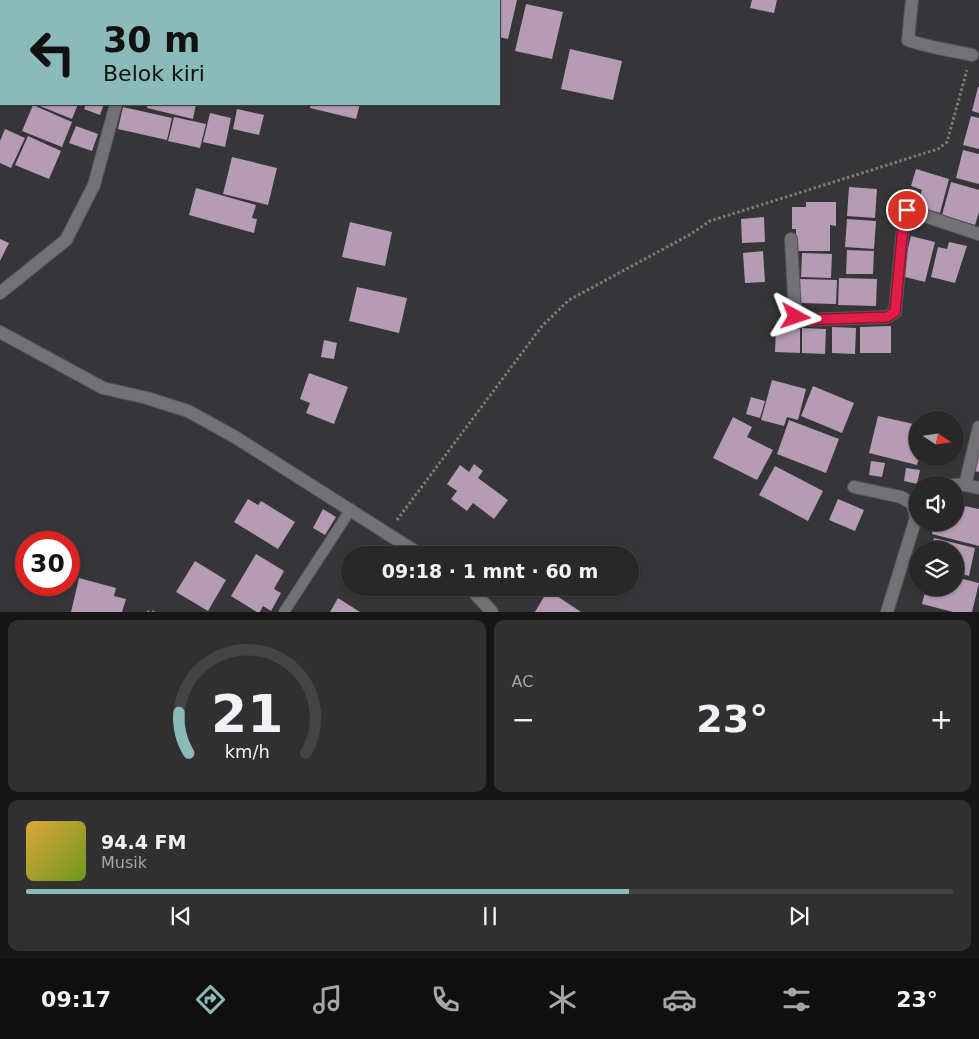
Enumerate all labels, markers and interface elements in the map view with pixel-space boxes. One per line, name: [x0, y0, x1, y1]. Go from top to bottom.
icon: left: [20, 20, 85, 85]
text: 30 m: [103, 20, 200, 60]
text: Belok kiri: [103, 61, 205, 86]
pin: [886, 189, 928, 231]
icon: arrive: [893, 196, 921, 224]
position arrow: [769, 290, 821, 342]
north arrow: [909, 411, 964, 466]
map controls: [909, 411, 964, 596]
button: sound: [909, 476, 964, 531]
speed limit sign: 30: [15, 531, 80, 596]
button: layers: [909, 541, 964, 596]
text: 09:18 · 1 mnt · 60 m: [382, 560, 598, 582]
text: AC: [512, 672, 533, 691]
text: 21: [211, 684, 283, 744]
text: 23°: [696, 697, 768, 741]
text: −: [512, 703, 535, 736]
text: +: [930, 703, 953, 736]
text: km/h: [224, 741, 269, 762]
text: 94.4 FM: [101, 831, 186, 853]
text: Musik: [101, 853, 147, 872]
icon: previous: [167, 902, 195, 930]
icon: pause: [476, 902, 504, 930]
icon: next: [785, 902, 813, 930]
icon: directions: [193, 982, 228, 1017]
icon: music: [310, 982, 345, 1017]
icon: phone: [428, 982, 463, 1017]
icon: climate: [545, 982, 580, 1017]
icon: car: [662, 982, 697, 1017]
icon: filters: [779, 982, 814, 1017]
text: 09:17: [41, 987, 111, 1012]
text: 23°: [896, 987, 938, 1012]

